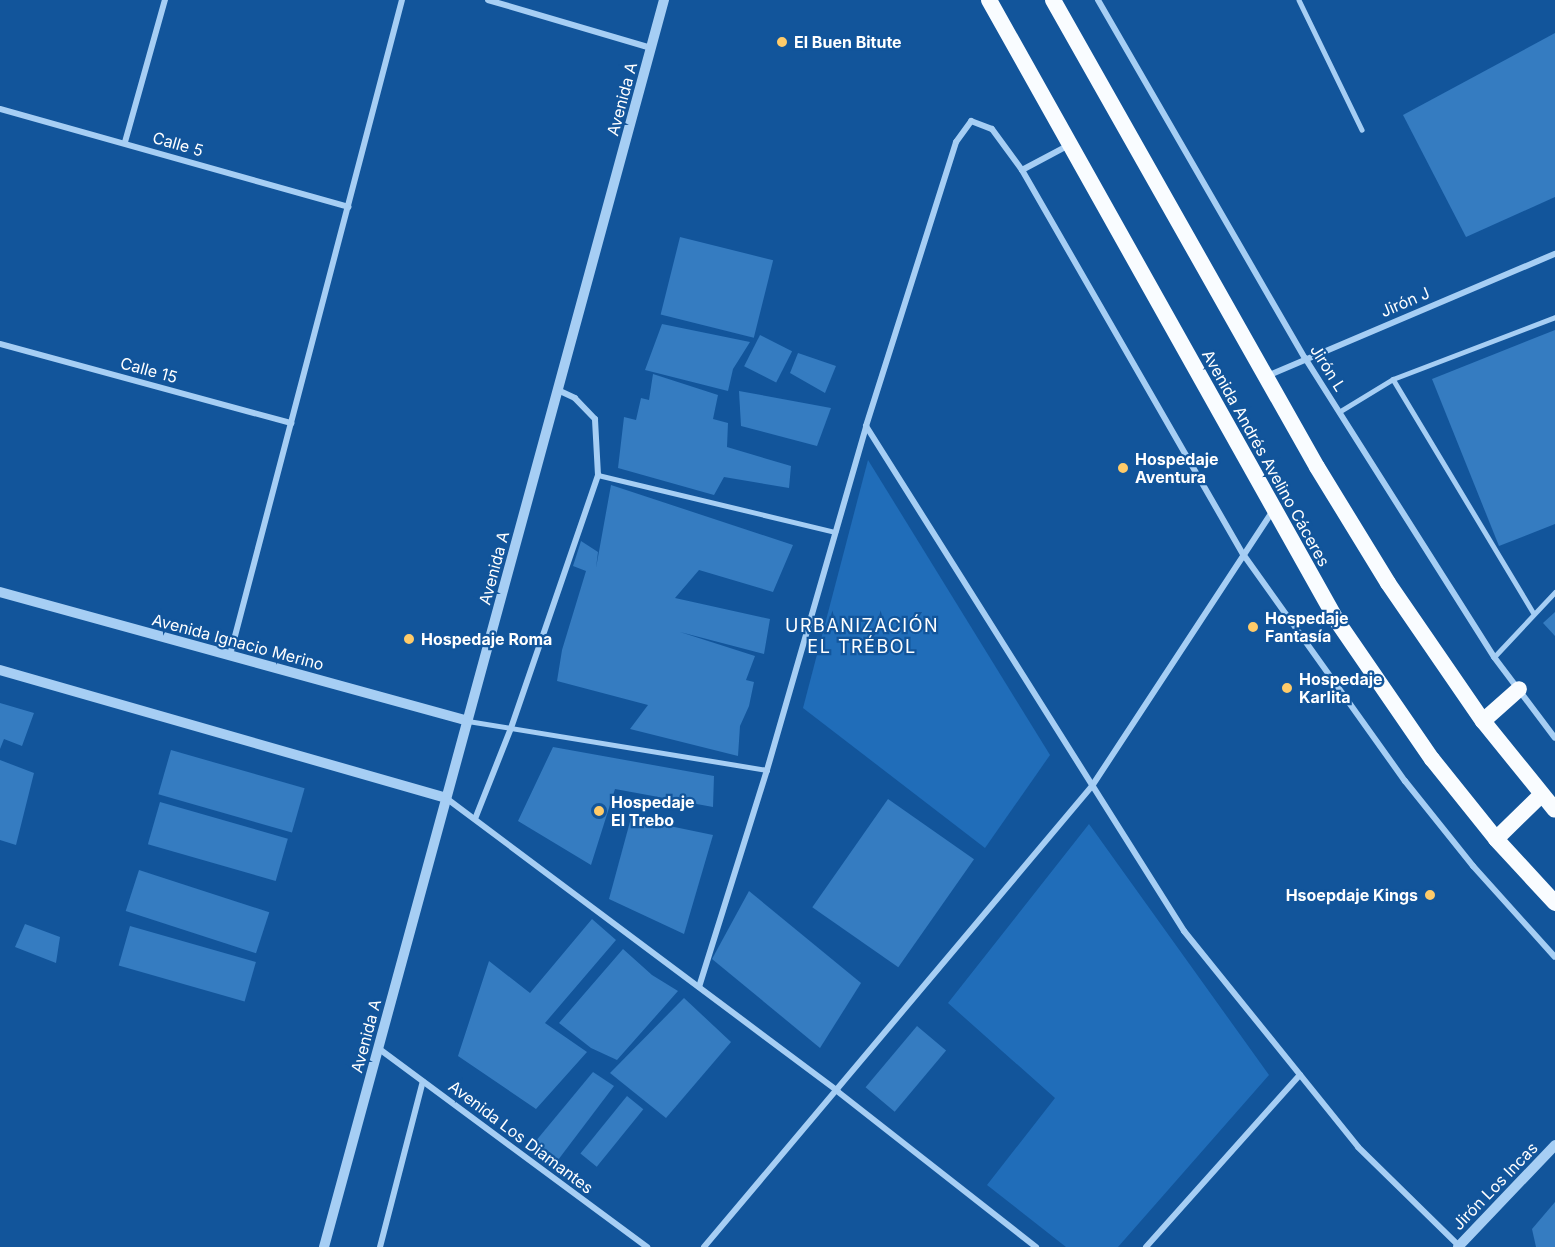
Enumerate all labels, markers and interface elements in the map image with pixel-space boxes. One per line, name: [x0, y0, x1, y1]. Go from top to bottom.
place label: El Buen Bitute: [794, 32, 902, 52]
marker: El Buen Bitute: [775, 35, 789, 49]
street label: Avenida A: [603, 60, 641, 138]
street label: Calle 5: [150, 128, 206, 160]
street label: Jirón J: [1378, 283, 1432, 321]
street label: Jirón L: [1306, 341, 1350, 395]
street label: Avenida Andrés Avelino Cáceres: [1198, 346, 1334, 570]
street label: Calle 15: [118, 353, 180, 387]
place label: Hospedaje Aventura: [1135, 449, 1219, 487]
marker: Hospedaje Aventura: [1116, 461, 1130, 475]
street label: Avenida A: [475, 529, 513, 607]
place label: Hospedaje Fantasía: [1265, 608, 1349, 646]
street label: Avenida Ignacio Merino: [150, 610, 326, 674]
district label: URBANIZACIÓN EL TRÉBOL: [785, 616, 939, 658]
marker: Hospedaje Fantasía: [1246, 620, 1260, 634]
place label: Hospedaje Roma: [421, 629, 552, 649]
marker: Hospedaje Roma: [402, 632, 416, 646]
place label: Hospedaje Karlita: [1299, 669, 1383, 707]
marker: Hospedaje Karlita: [1280, 681, 1294, 695]
place label: Hospedaje El Trebo: [611, 792, 695, 830]
marker: Hospedaje El Trebo: [592, 804, 606, 818]
place label: Hsoepdaje Kings: [1286, 885, 1418, 905]
marker: Hsoepdaje Kings: [1423, 888, 1437, 902]
street label: Avenida A: [347, 997, 385, 1075]
street label: Avenida Los Diamantes: [445, 1076, 597, 1198]
street label: Jirón Los Incas: [1448, 1138, 1542, 1234]

